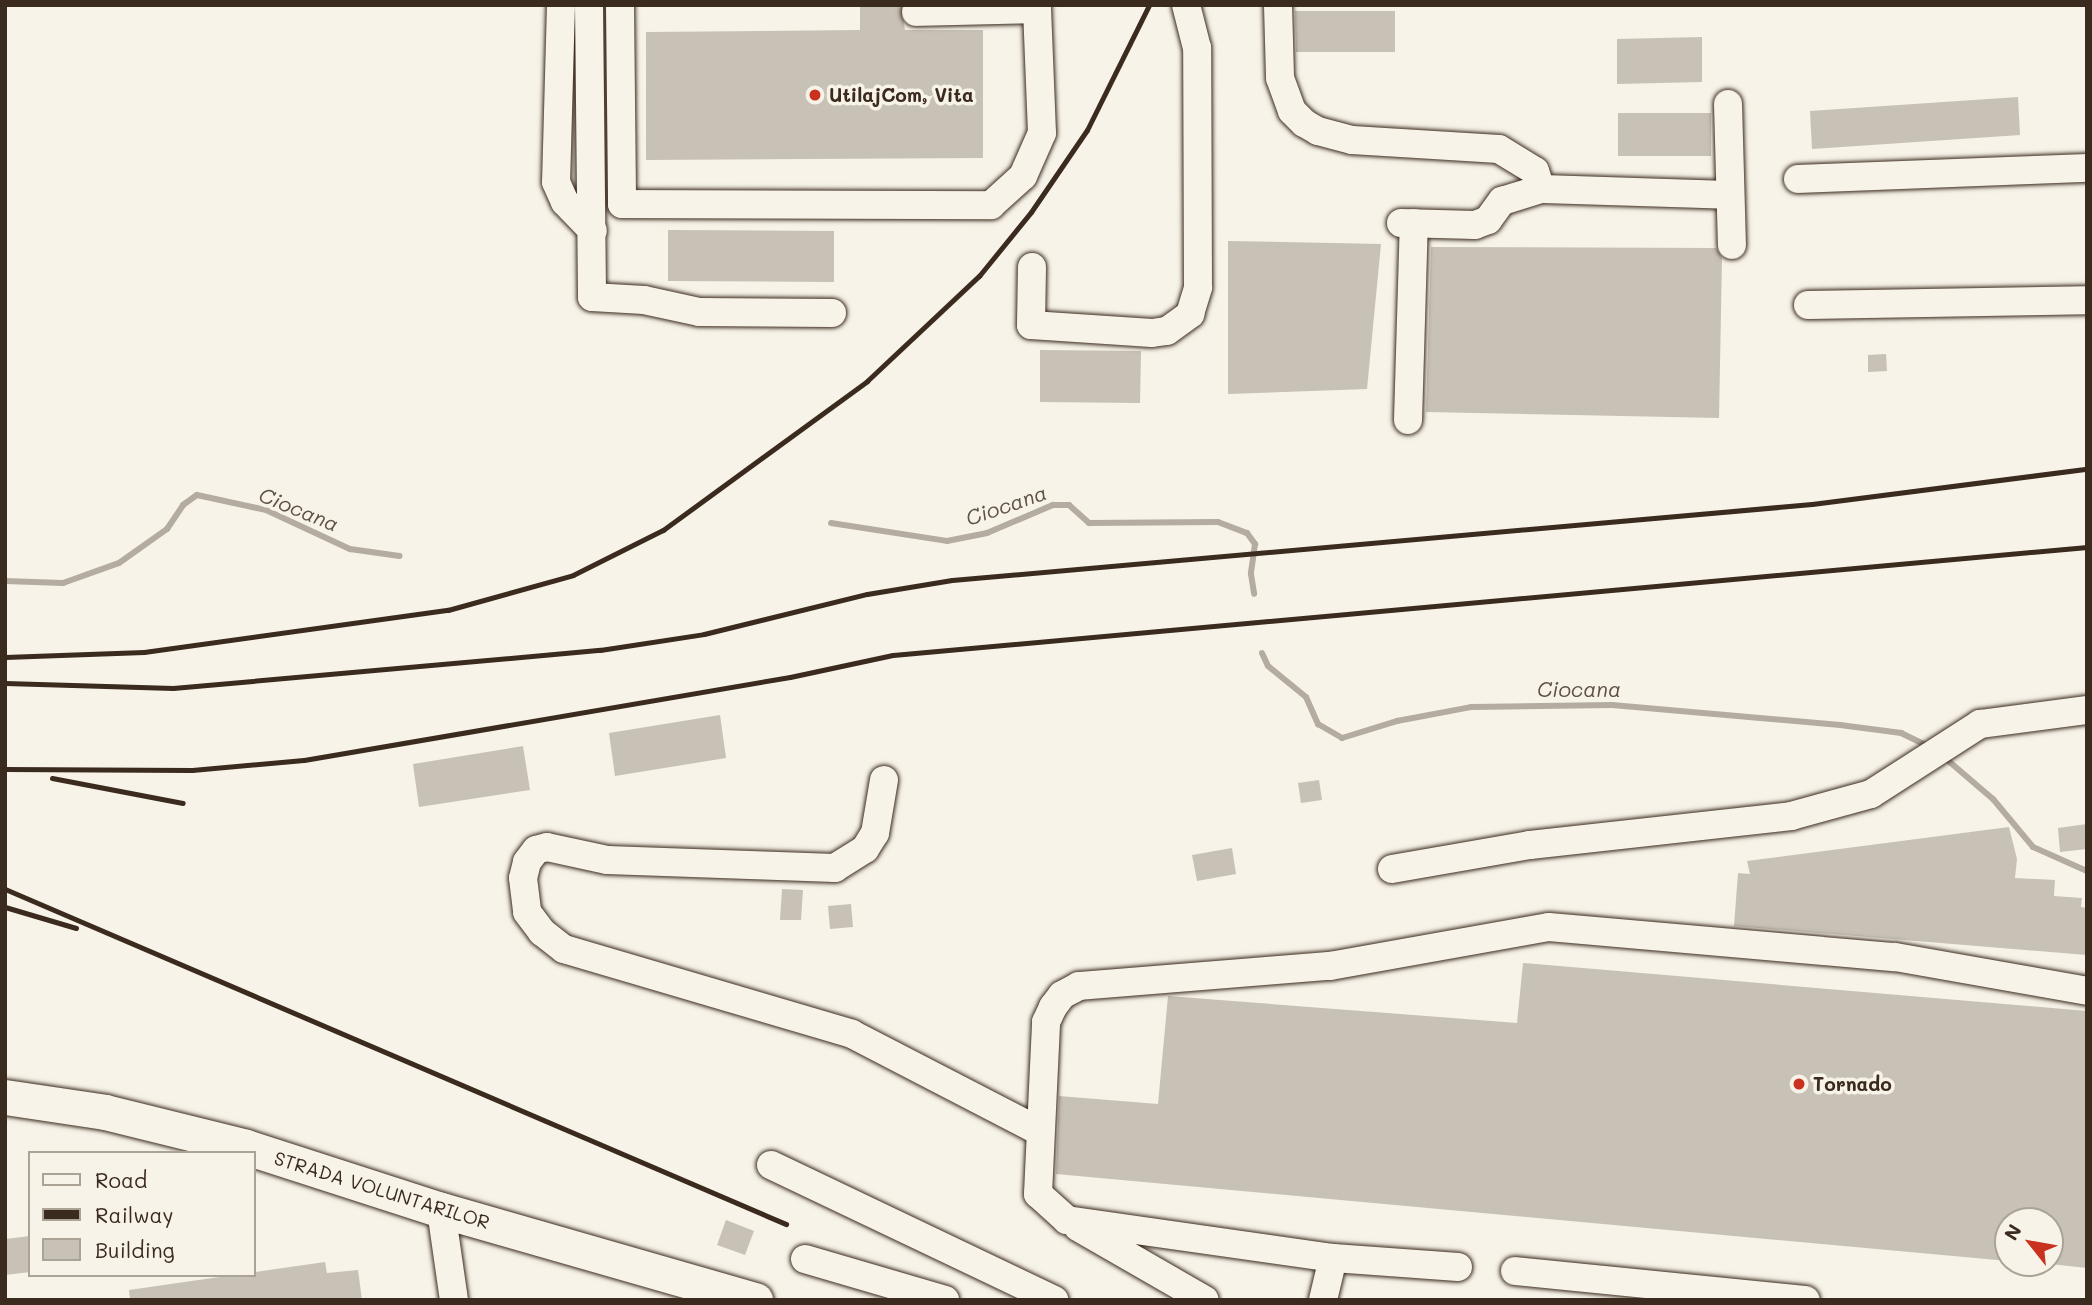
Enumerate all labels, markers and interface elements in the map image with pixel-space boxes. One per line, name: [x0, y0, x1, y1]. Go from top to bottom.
place label: UtilajCom, Vita: [829, 84, 974, 106]
marker: UtilajCom, Vita: [807, 87, 823, 103]
water label: Ciocana: [962, 479, 1050, 531]
water label: Ciocana: [255, 482, 343, 536]
water label: Ciocana: [1537, 676, 1621, 702]
place label: Tornado: [1813, 1073, 1892, 1095]
marker: Tornado: [1791, 1076, 1807, 1092]
street label: STRADA VOLUNTARILOR: [271, 1146, 493, 1234]
legend: [28, 1151, 256, 1277]
text: Road: [95, 1166, 147, 1193]
text: Railway: [95, 1201, 174, 1228]
north arrow: [1994, 1207, 2064, 1277]
text: N: [1998, 1219, 2027, 1245]
text: Building: [95, 1236, 175, 1263]

